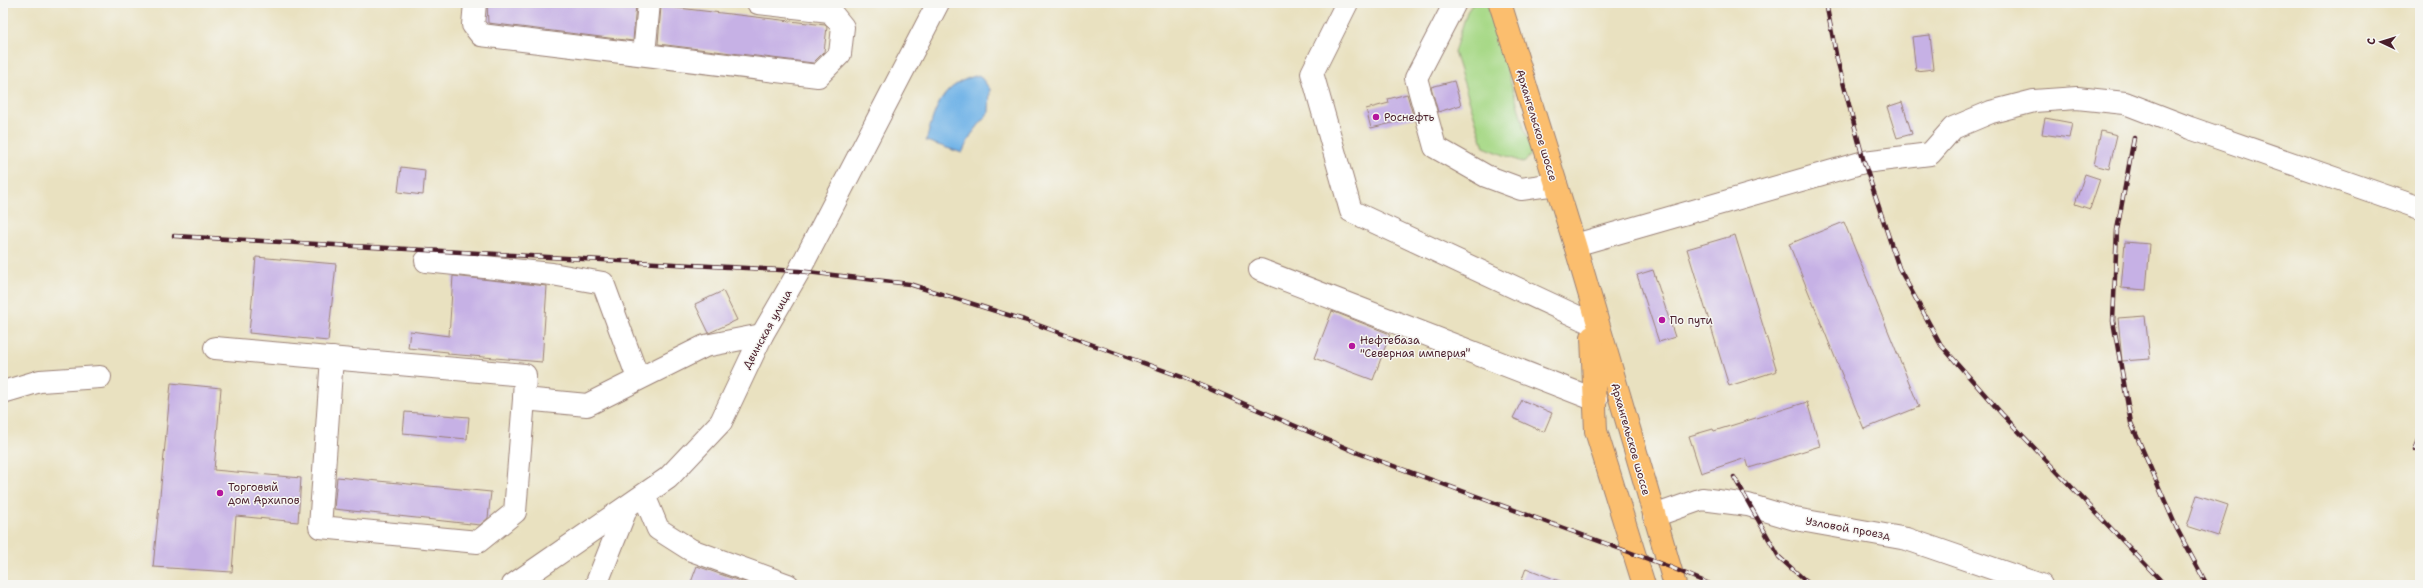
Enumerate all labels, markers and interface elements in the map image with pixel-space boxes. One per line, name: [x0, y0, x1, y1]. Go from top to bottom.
north arrow: [2361, 22, 2401, 62]
text: С: [2364, 37, 2379, 45]
street label: Архангельское шоссе: [1512, 67, 1561, 183]
place label: Роснефть: [1384, 110, 1435, 125]
marker: Роснефть: [1371, 112, 1381, 122]
street label: Двинская улица: [739, 287, 796, 372]
place label: По пути: [1670, 313, 1713, 328]
marker: По пути: [1657, 315, 1667, 325]
place label: Нефтебаза "Северная империя": [1360, 333, 1471, 361]
marker: Нефтебаза "Северная империя": [1347, 341, 1357, 351]
street label: Архангельское шоссе: [1607, 381, 1654, 497]
place label: Торговый дом Архипов: [228, 480, 300, 508]
marker: Торговый дом Архипов: [215, 488, 225, 498]
street label: Узловой проезд: [1804, 514, 1891, 543]

